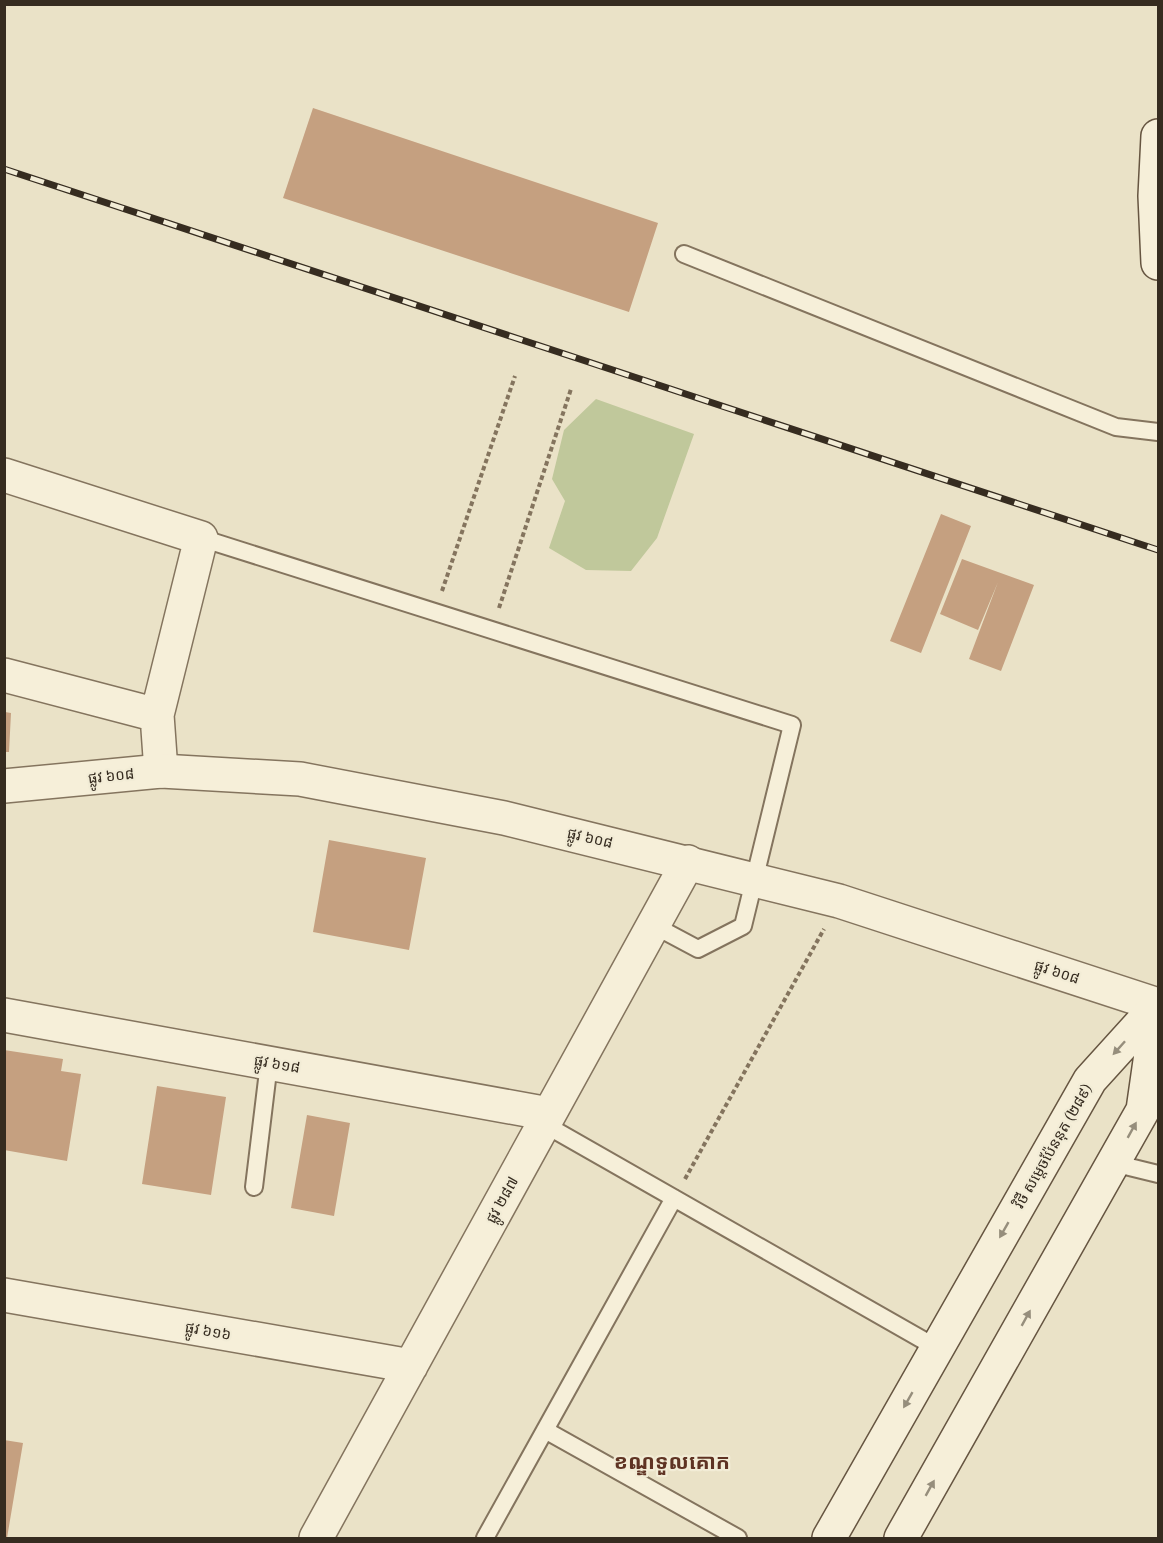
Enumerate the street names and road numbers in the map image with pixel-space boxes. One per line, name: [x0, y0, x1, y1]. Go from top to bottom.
street label: ផ្លូវ ៦០៨: [87, 764, 136, 792]
street label: ផ្លូវ ៦០៨: [564, 823, 615, 856]
street label: ផ្លូវ ៦០៨: [1031, 955, 1082, 992]
street label: ផ្លូវ ៦១៨: [252, 1050, 302, 1081]
street label: វិថី សម្តេចប៉ែននុត (២៨៩): [1009, 1080, 1096, 1212]
street label: ផ្លូវ ២៨៧: [481, 1173, 526, 1229]
street label: ផ្លូវ ៦១៦: [183, 1317, 233, 1348]

